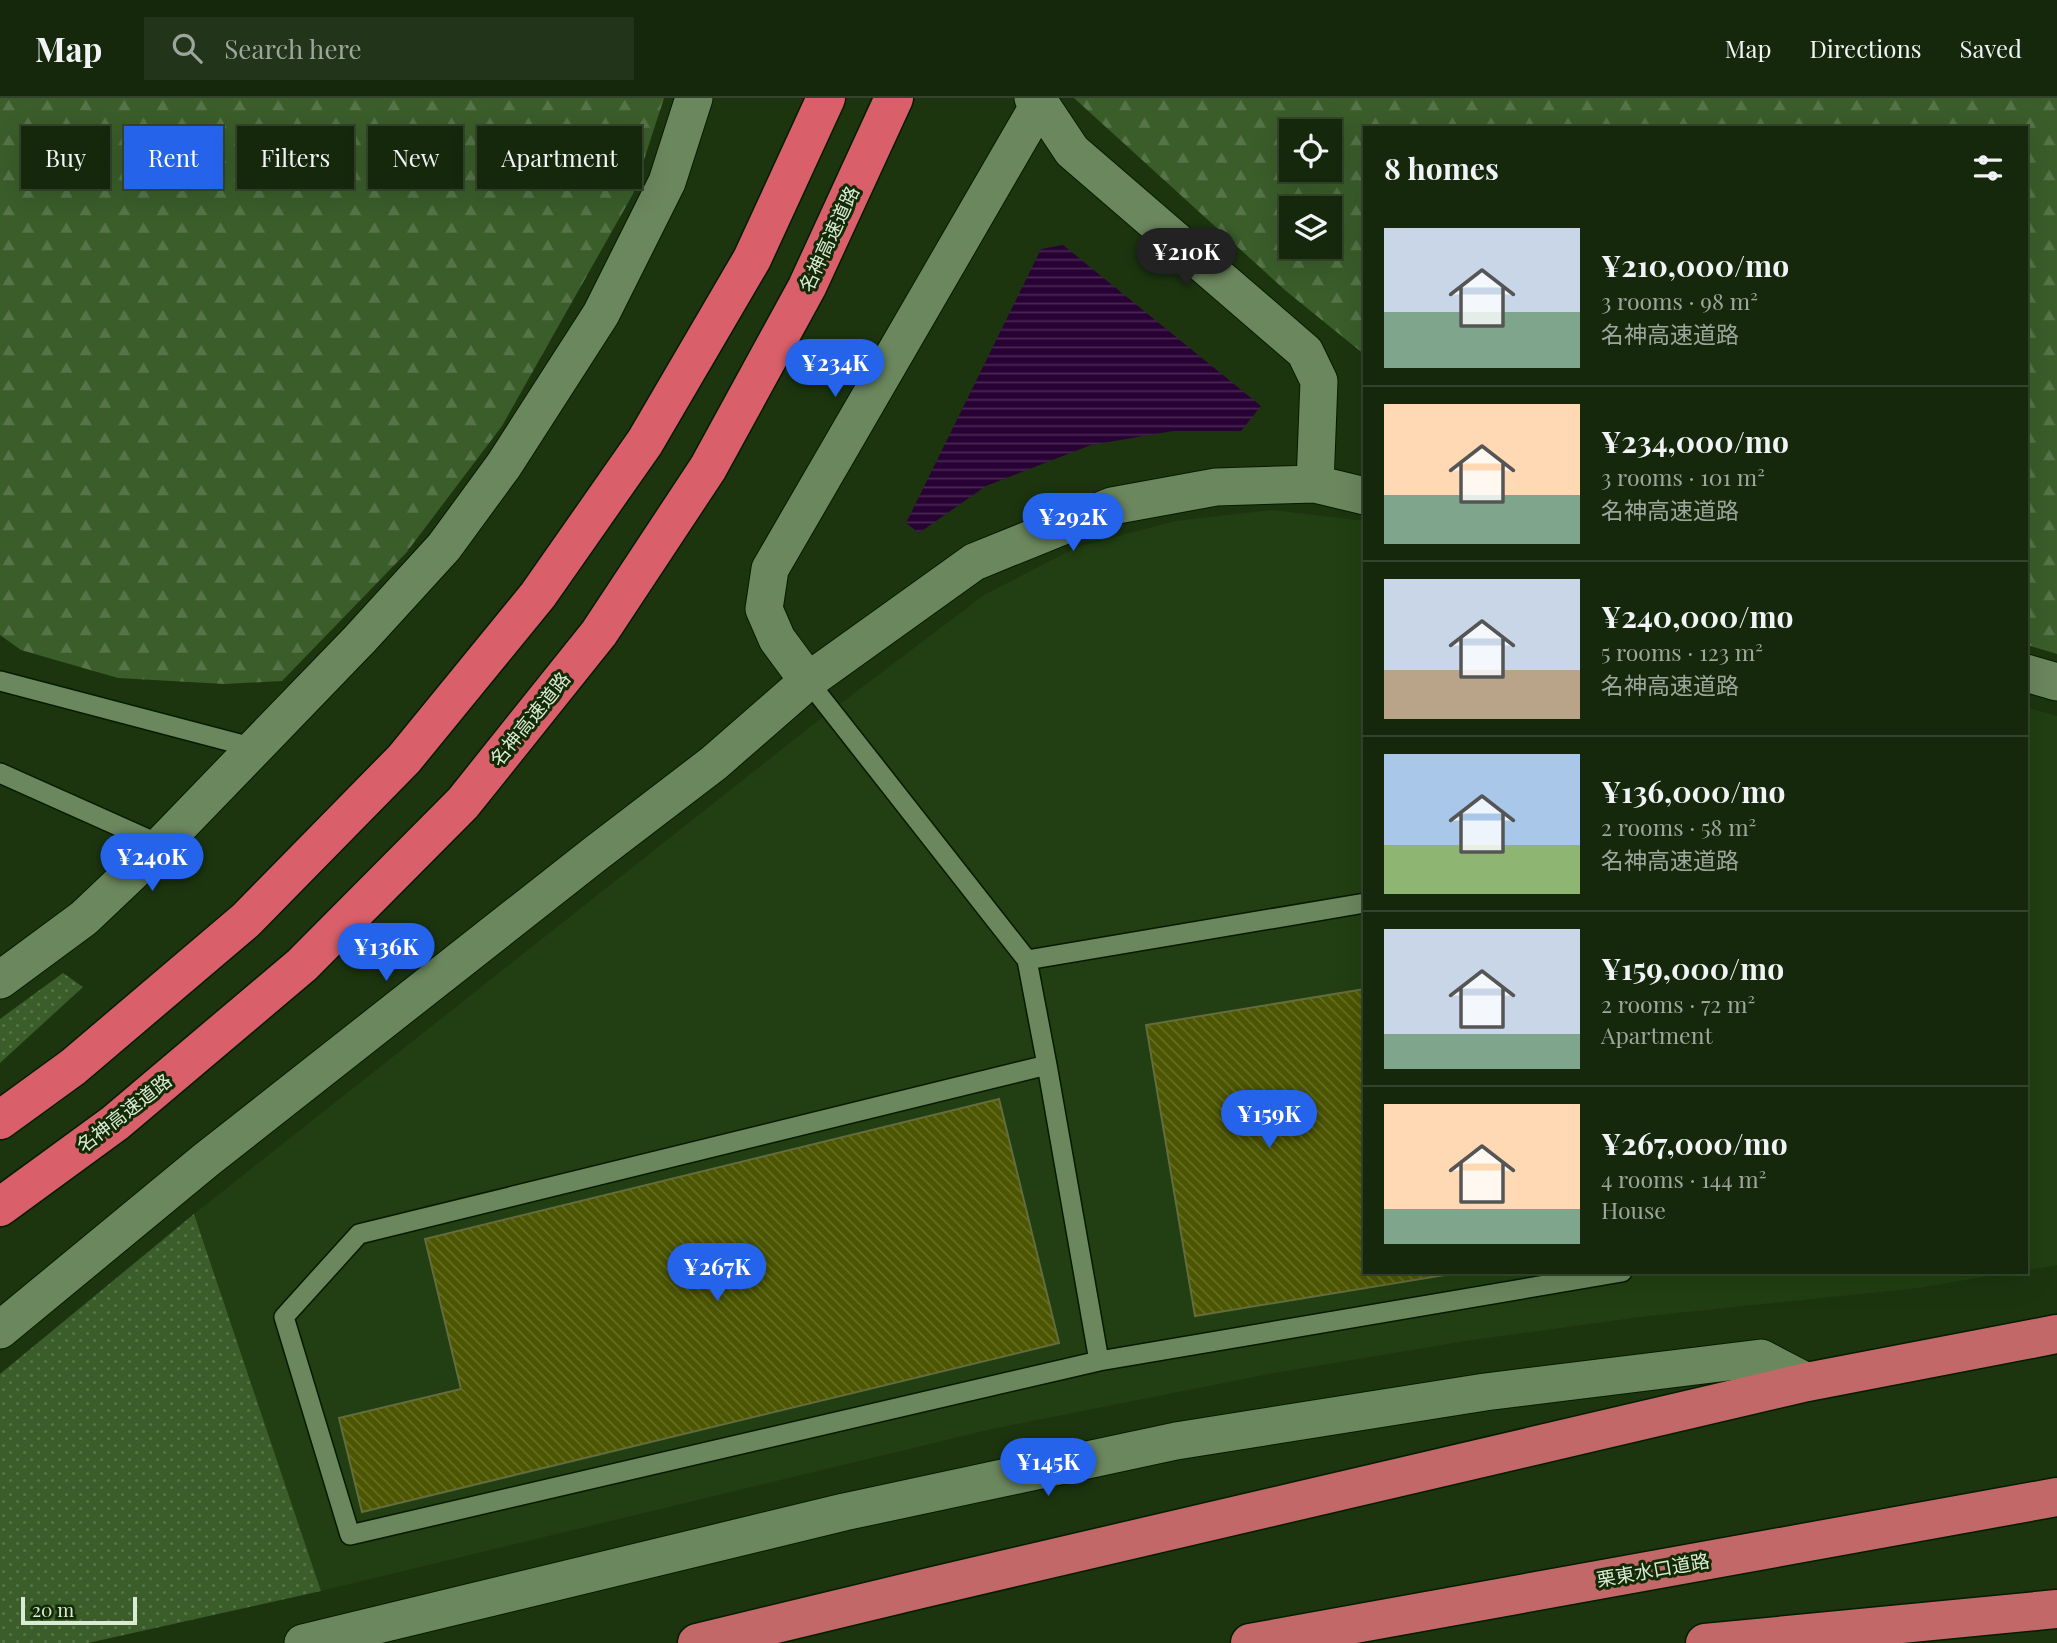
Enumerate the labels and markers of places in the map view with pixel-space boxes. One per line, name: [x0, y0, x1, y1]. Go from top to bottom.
pin: ¥210K: [1137, 228, 1235, 288]
pin: ¥234K: [786, 340, 884, 399]
pin: ¥292K: [1024, 494, 1122, 553]
pin: ¥240K: [103, 834, 201, 893]
pin: ¥136K: [337, 924, 435, 983]
pin: ¥159K: [1220, 1090, 1318, 1150]
pin: ¥267K: [668, 1244, 766, 1303]
pin: ¥145K: [999, 1438, 1097, 1498]

